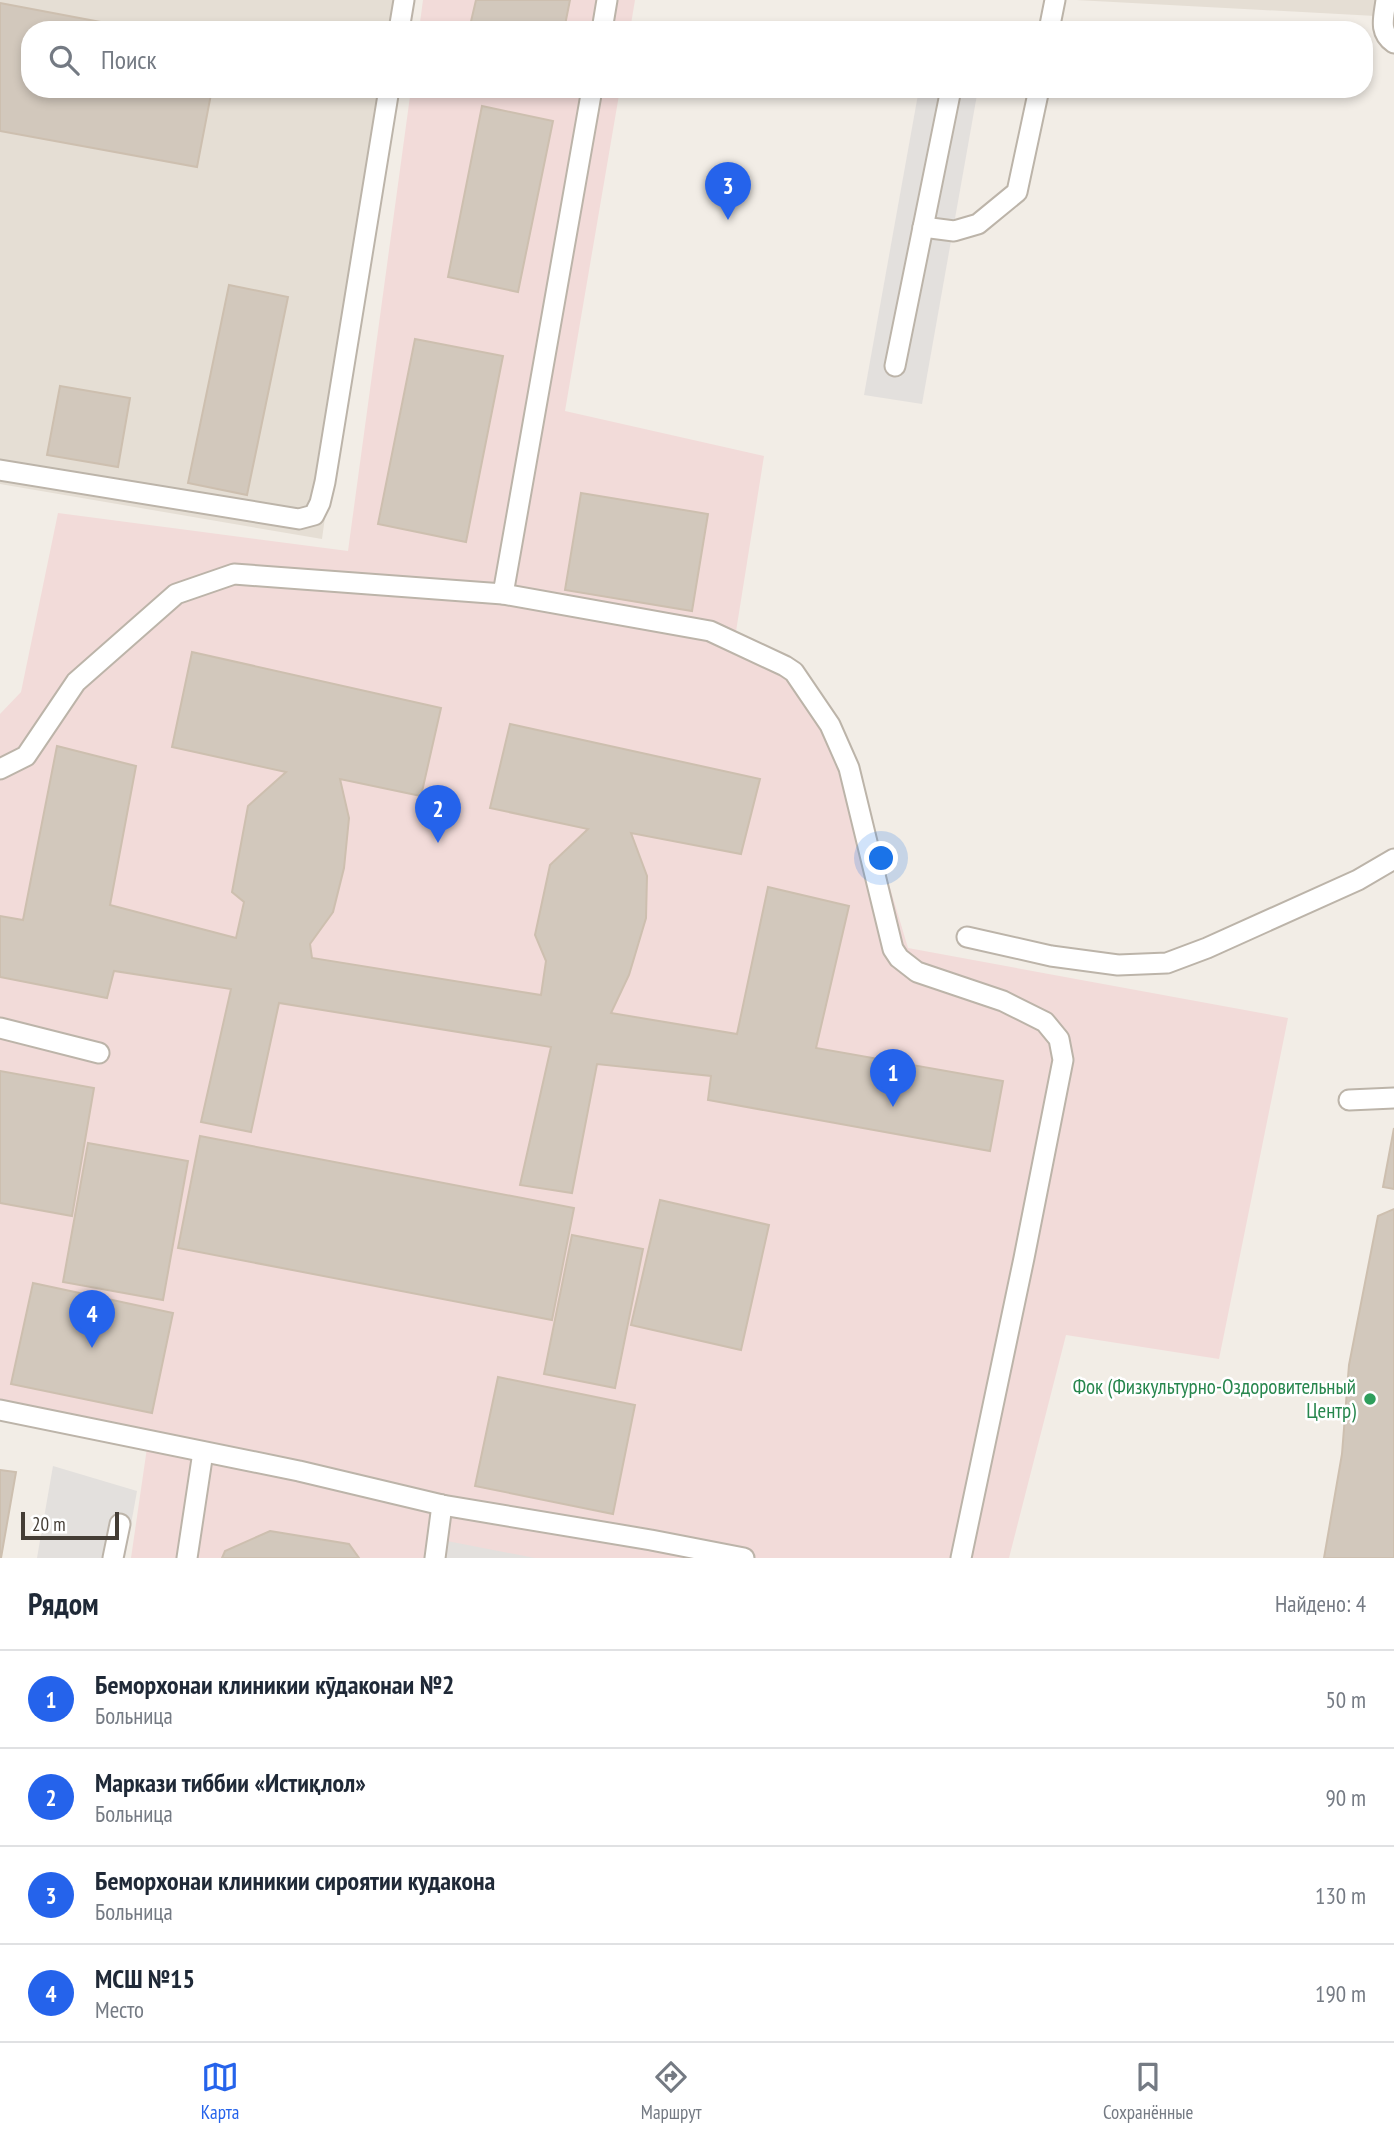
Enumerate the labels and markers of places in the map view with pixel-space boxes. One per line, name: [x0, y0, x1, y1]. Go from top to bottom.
pin: 3: [705, 162, 751, 220]
pin: 2: [415, 785, 461, 843]
pin: 1: [870, 1049, 916, 1107]
pin: 4: [69, 1290, 115, 1348]
place label: Фок (Физкультурно-Оздоровительный Центр): [1073, 1373, 1356, 1424]
marker: Фок (Физкультурно-Оздоровительный Центр): [1362, 1391, 1378, 1407]

